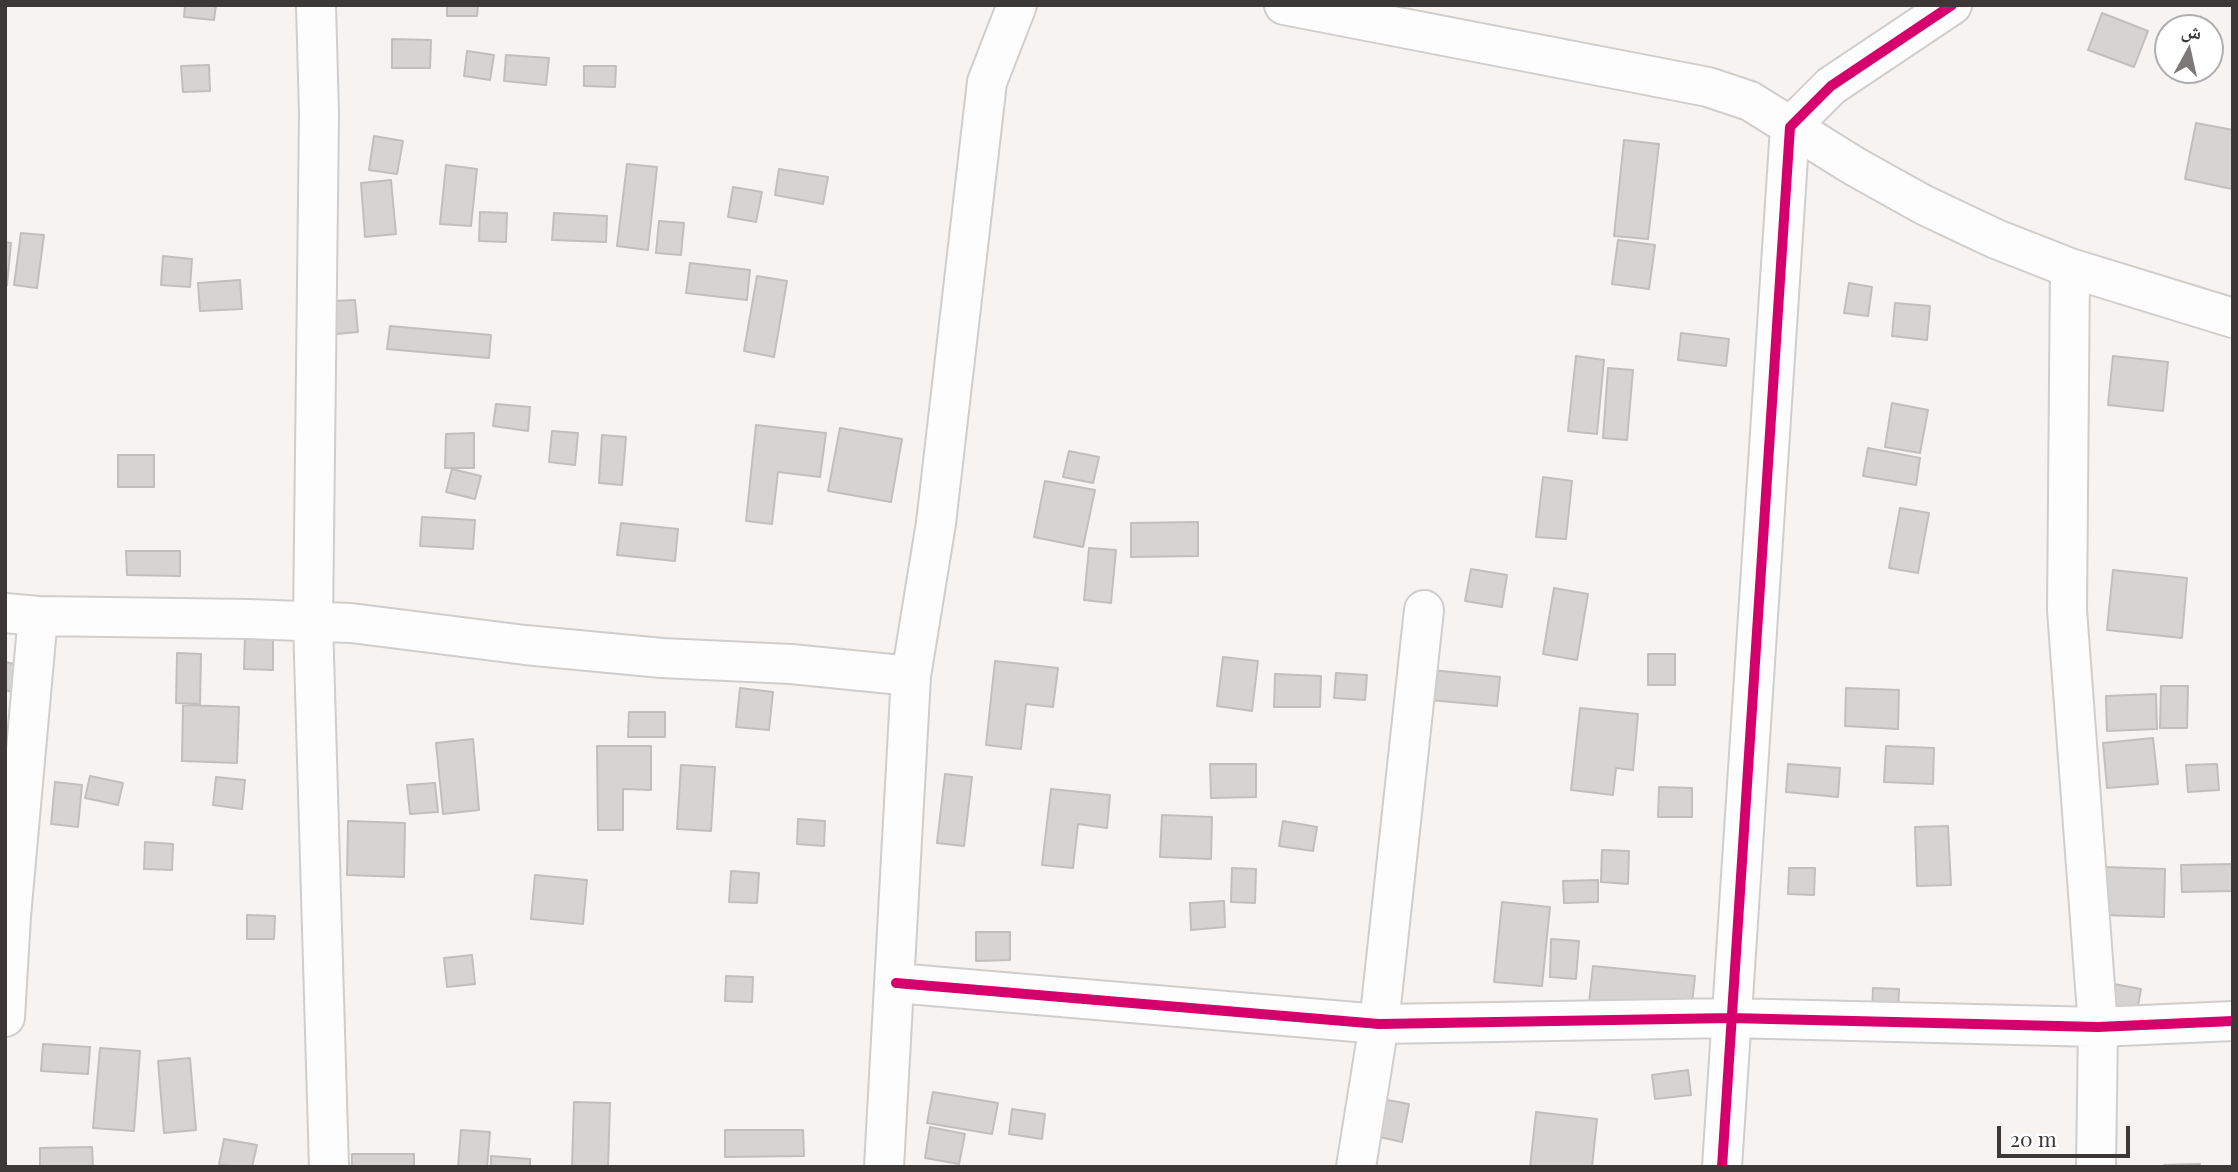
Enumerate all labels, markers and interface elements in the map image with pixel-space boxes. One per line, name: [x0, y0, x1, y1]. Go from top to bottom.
north arrow: [2154, 14, 2224, 84]
text: ش: [2180, 16, 2203, 44]
scale bar: [2000, 1112, 2133, 1156]
text: 20 m: [2010, 1124, 2057, 1152]

